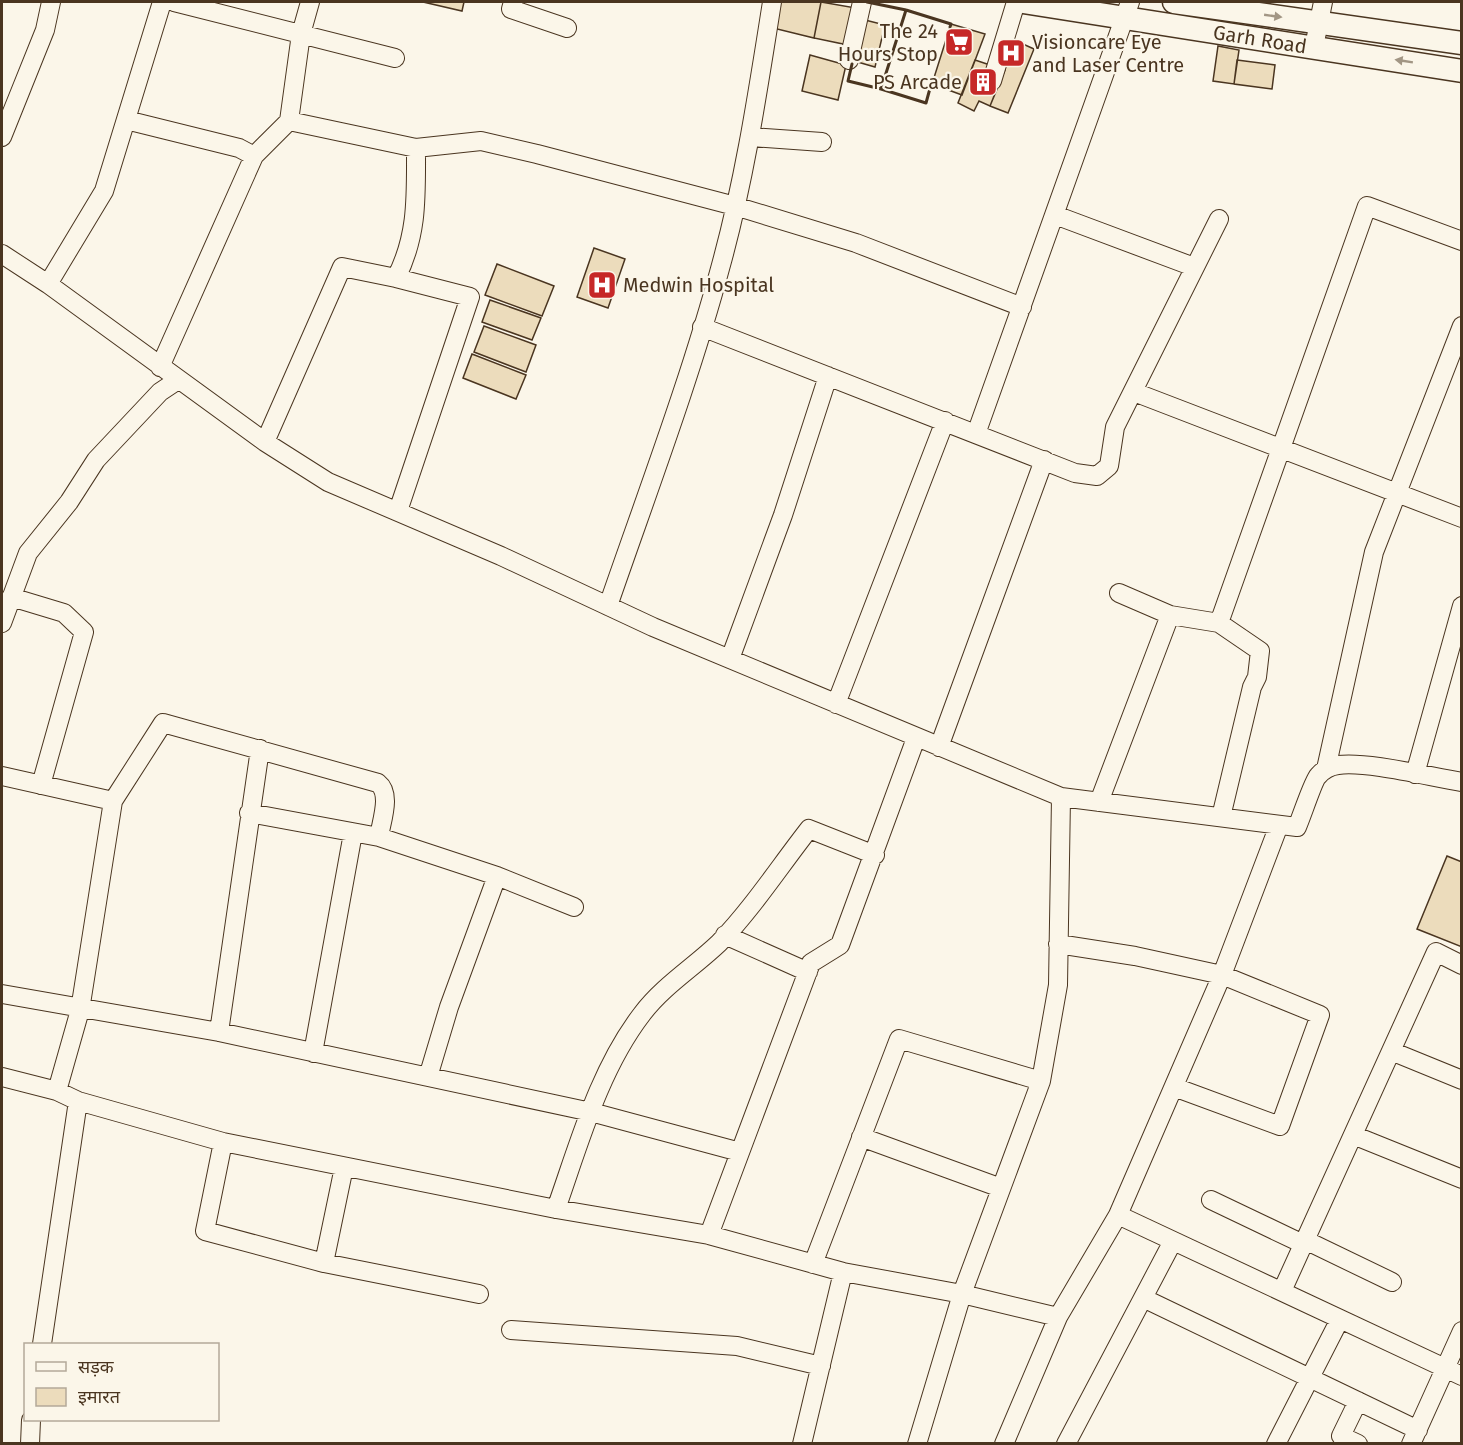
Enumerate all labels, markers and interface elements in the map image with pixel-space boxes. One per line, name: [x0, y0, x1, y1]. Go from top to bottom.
one-way arrow: [1264, 11, 1283, 20]
place label: The 24 Hours Stop: [838, 19, 938, 66]
street label: Garh Road: [1212, 20, 1309, 58]
supermarket icon: The 24 Hours Stop: [943, 26, 975, 58]
place label: Visioncare Eye and Laser Centre: [1032, 30, 1184, 77]
hospital icon: Visioncare Eye and Laser Centre: [995, 37, 1027, 69]
one-way arrow: [1394, 57, 1413, 66]
building icon: PS Arcade: [967, 66, 999, 98]
place label: PS Arcade: [873, 70, 962, 94]
hospital icon: Medwin Hospital: [586, 269, 618, 301]
place label: Medwin Hospital: [623, 273, 774, 297]
legend: [24, 1343, 219, 1421]
text: सड़क: [78, 1356, 115, 1378]
text: इमारत: [78, 1386, 121, 1408]

